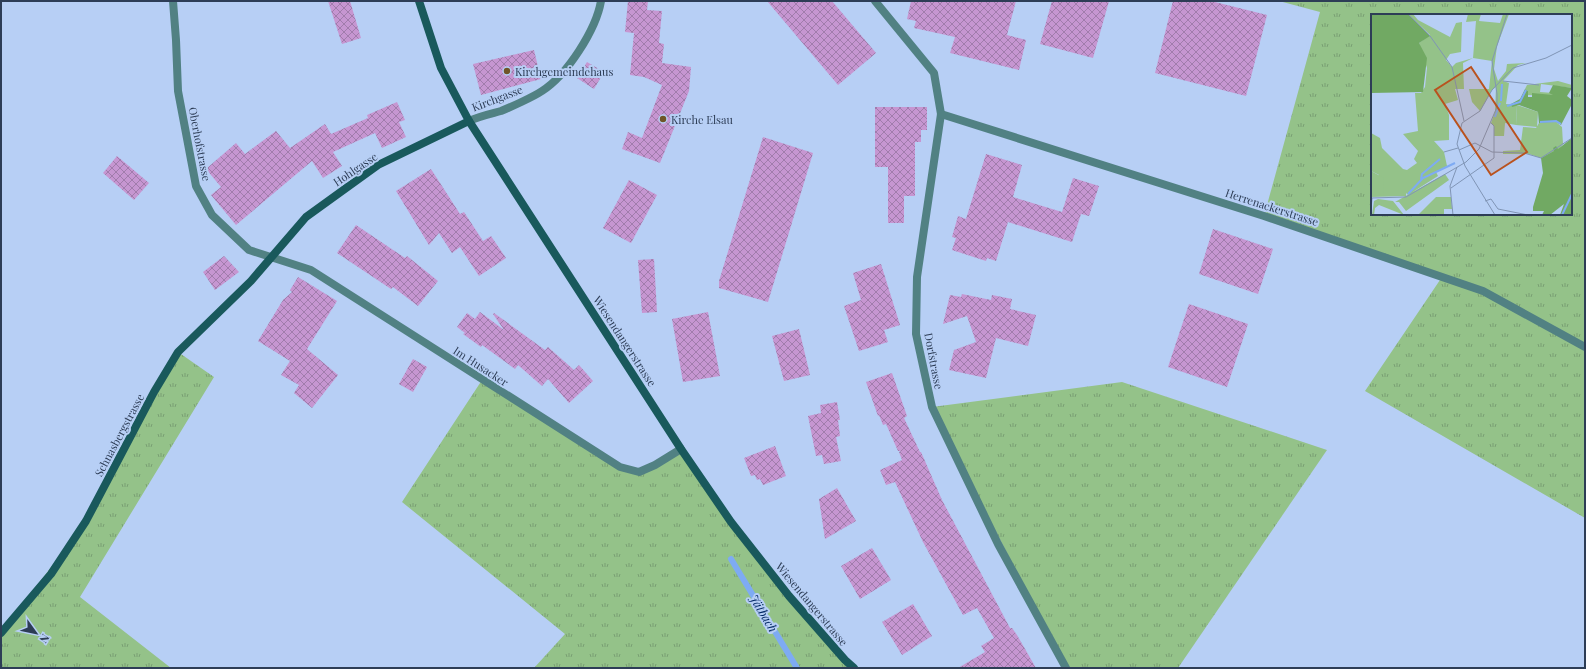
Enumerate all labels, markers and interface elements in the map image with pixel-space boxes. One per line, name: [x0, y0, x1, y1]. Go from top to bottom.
inset map: [1371, 14, 1572, 215]
place label: Kirchgemeindehaus: [515, 64, 613, 79]
marker: Kirchgemeindehaus: [502, 66, 512, 76]
street label: Kirchgasse: [469, 81, 525, 115]
street label: Oberhofstrasse: [185, 106, 215, 183]
place label: Kirche Elsau: [671, 112, 733, 127]
marker: Kirche Elsau: [658, 114, 668, 124]
street label: Hohlgasse: [330, 148, 380, 189]
street label: Herrenackerstrasse: [1224, 185, 1321, 229]
street label: Wiesendangerstrasse: [590, 292, 660, 389]
street label: Dorfstrasse: [921, 332, 947, 391]
street label: Im Husacker: [451, 343, 511, 389]
street label: Schnasbergstrasse: [91, 391, 147, 479]
street label: Wiesendangerstrasse: [772, 558, 852, 649]
water label: Jätbach: [747, 591, 781, 635]
north arrow: [16, 613, 56, 653]
text: N: [36, 631, 53, 646]

